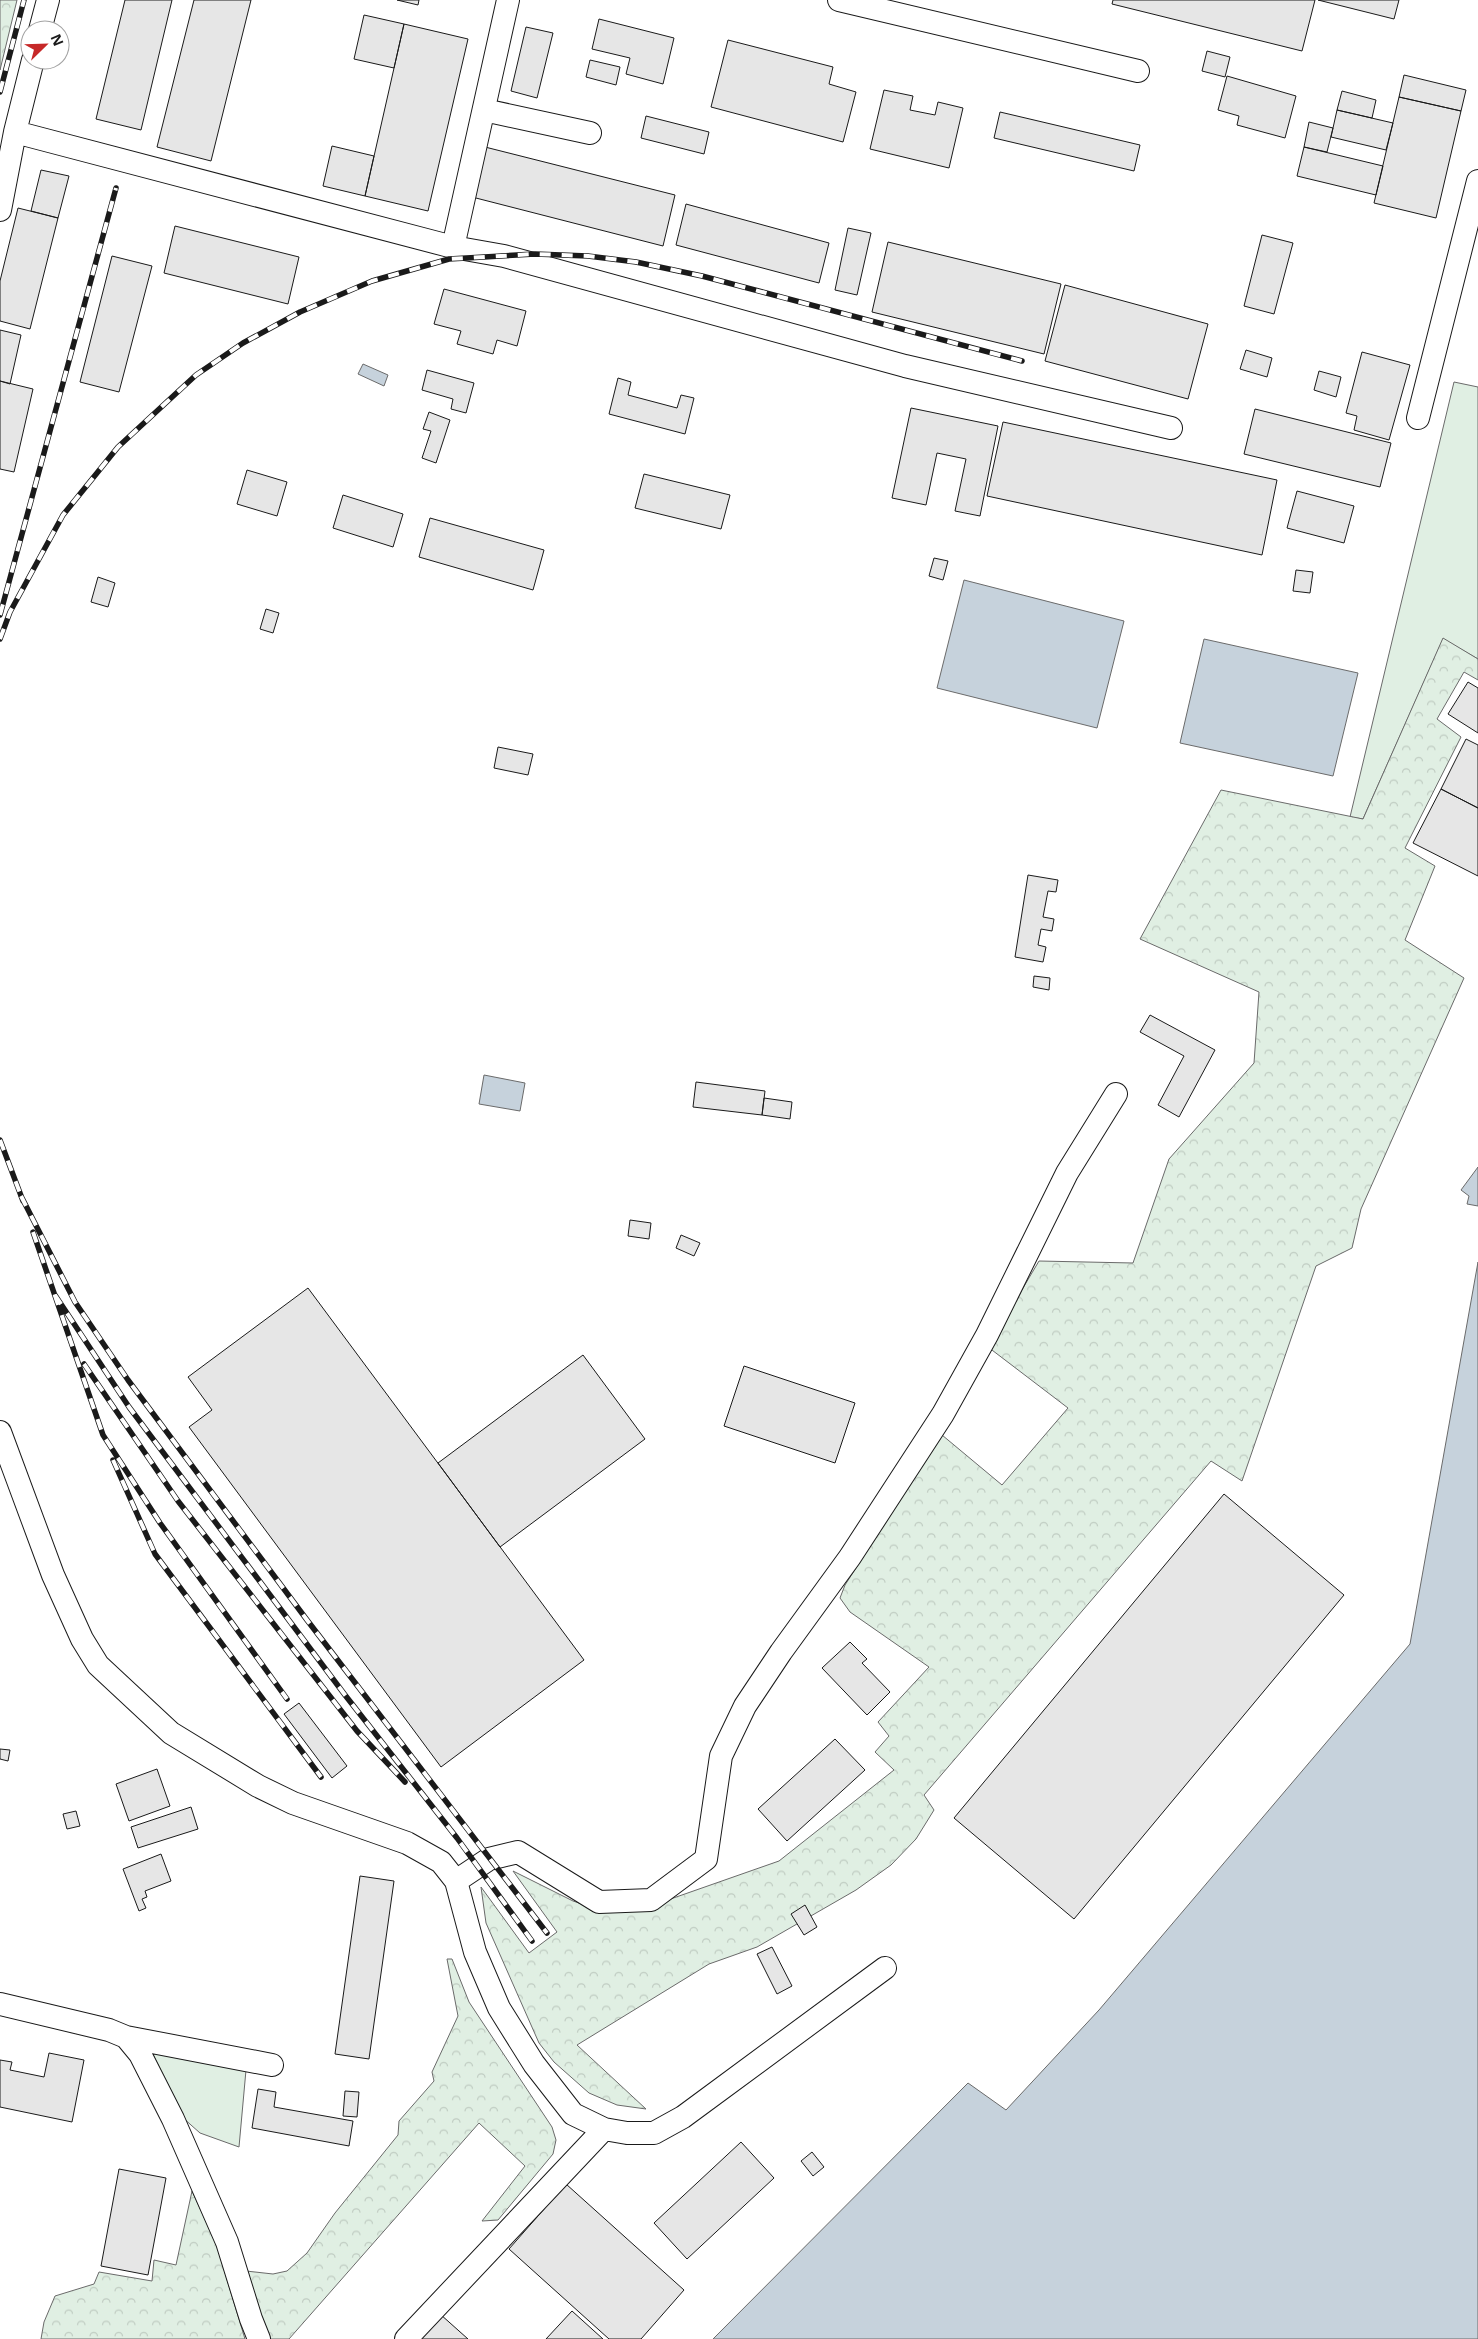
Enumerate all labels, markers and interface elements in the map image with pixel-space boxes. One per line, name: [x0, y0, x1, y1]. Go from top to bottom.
north arrow: [20, 20, 70, 70]
text: N: [46, 31, 68, 49]

